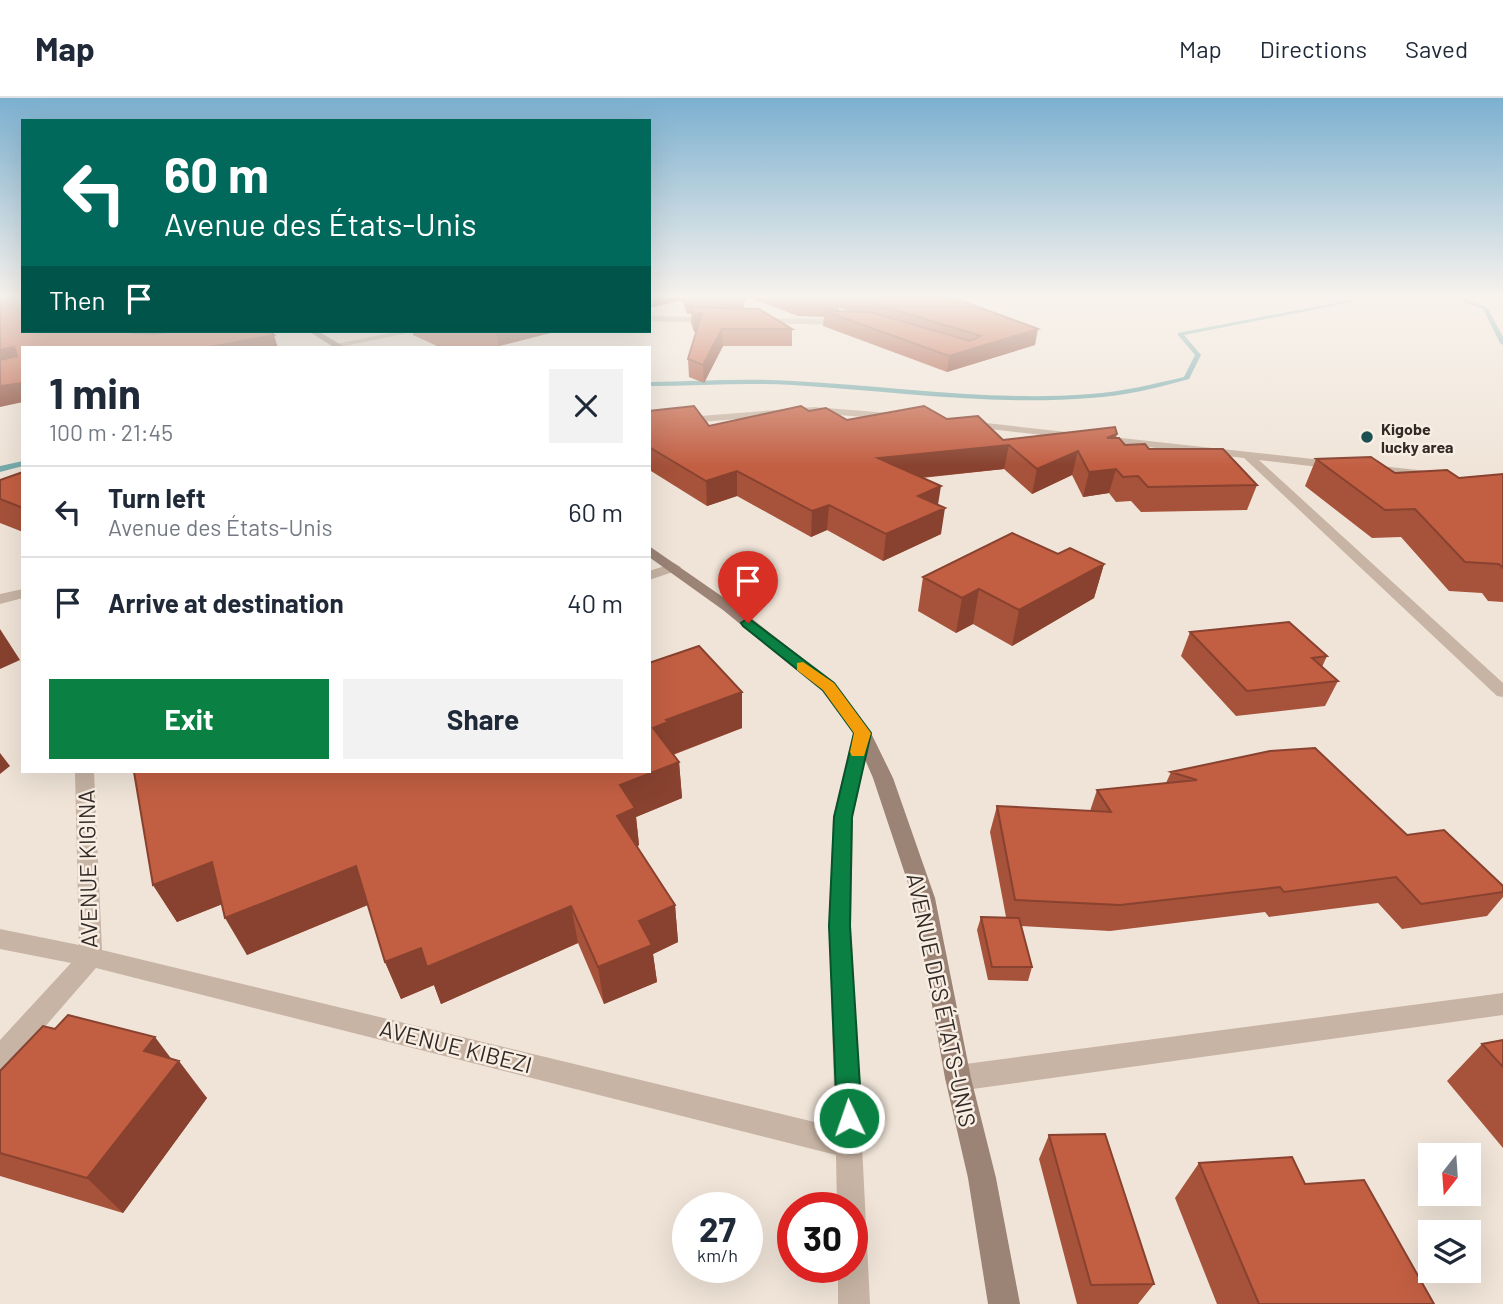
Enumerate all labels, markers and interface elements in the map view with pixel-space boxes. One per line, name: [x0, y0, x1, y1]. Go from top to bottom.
text: Map: [35, 28, 95, 68]
text: Map: [1179, 34, 1222, 63]
text: Directions: [1260, 34, 1367, 63]
text: Saved: [1405, 34, 1468, 63]
text: 60 m: [164, 144, 269, 203]
icon: left: [49, 147, 140, 238]
text: Avenue des États-Unis: [164, 204, 477, 242]
icon: arrive: [120, 280, 158, 318]
text: Then: [49, 284, 106, 315]
text: 1 min: [49, 367, 141, 417]
button: close: [549, 369, 623, 443]
text: 100 m · 21:45: [49, 418, 173, 446]
place label: Kigobe lucky area: [1381, 419, 1453, 456]
marker: Kigobe lucky area: [1359, 429, 1375, 445]
text: Turn left: [108, 482, 206, 513]
icon: left: [49, 493, 87, 531]
text: 60 m: [568, 496, 623, 527]
text: Avenue des États-Unis: [108, 513, 333, 541]
pin: [718, 551, 778, 623]
icon: arrive: [729, 562, 767, 600]
icon: arrive: [49, 584, 87, 622]
text: Arrive at destination: [108, 587, 344, 618]
text: 40 m: [567, 587, 623, 618]
button: Exit: [49, 679, 329, 759]
button: Share: [343, 679, 623, 759]
street label: AVENUE KIGINA: [72, 789, 102, 949]
street label: AVENUE DES ÉTATS-UNIS: [901, 871, 983, 1129]
street label: AVENUE KIBEZI: [377, 1014, 535, 1078]
position arrow: [812, 1081, 886, 1155]
north arrow: [1418, 1143, 1480, 1206]
map controls: [1418, 1143, 1481, 1283]
speed limit sign: 30: [777, 1192, 868, 1283]
text: 27: [699, 1207, 736, 1249]
button: layers: [1418, 1220, 1481, 1283]
text: km/h: [697, 1244, 738, 1266]

